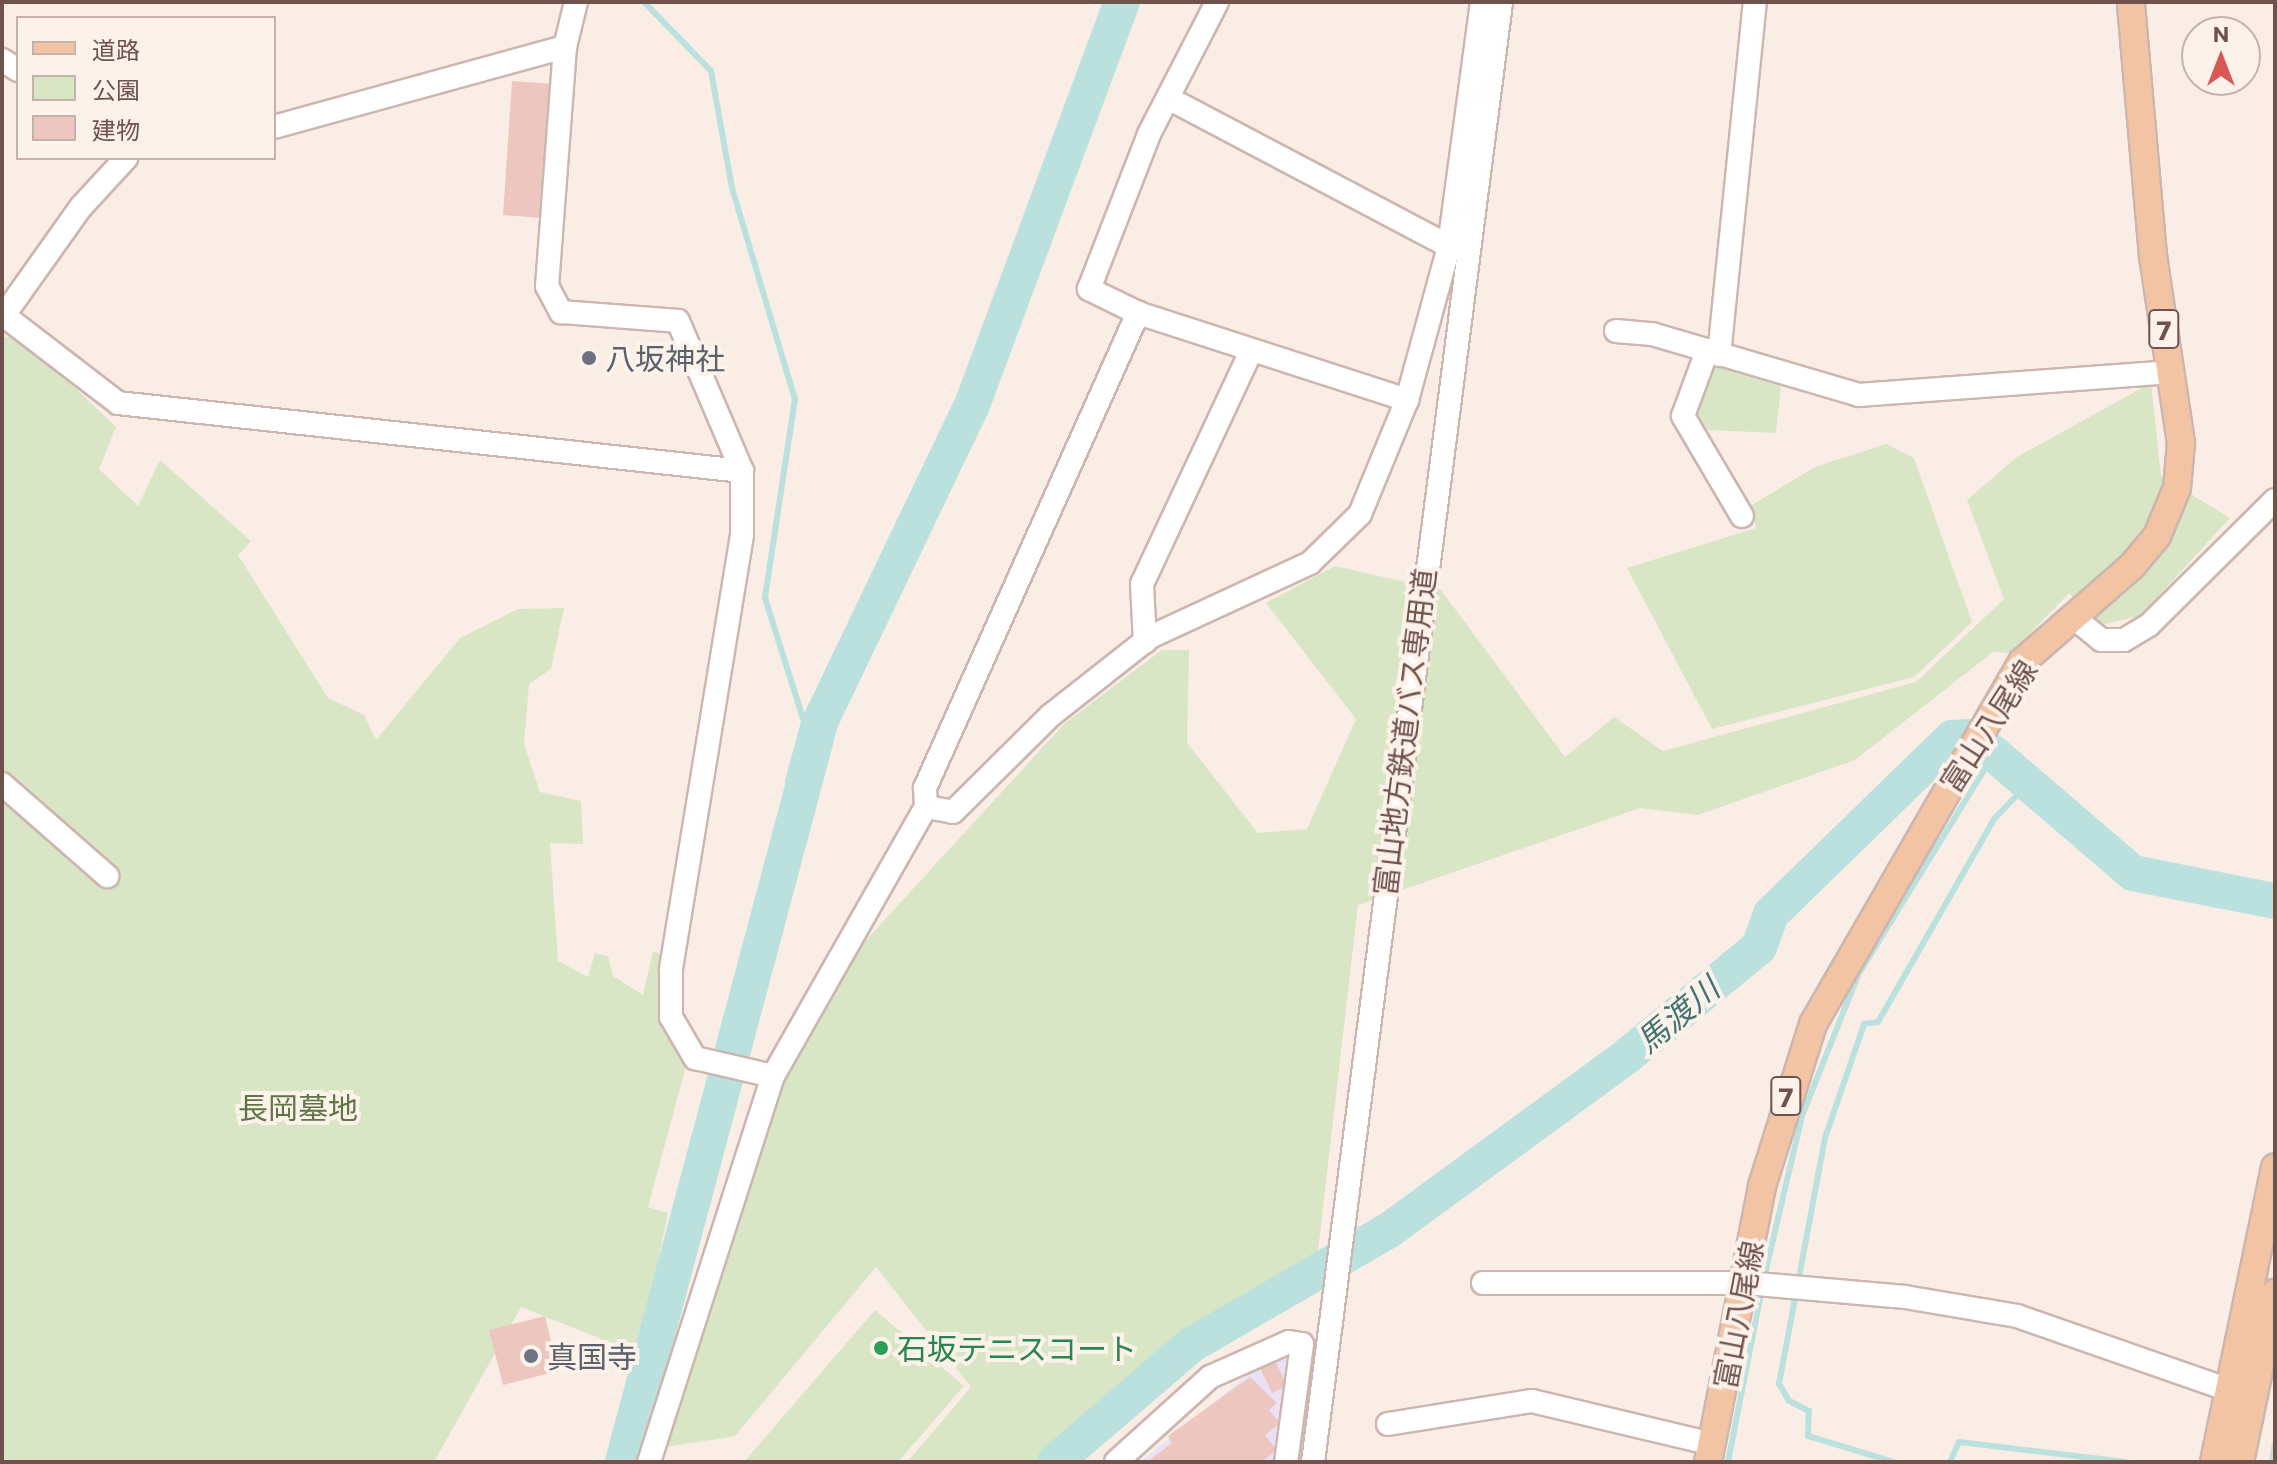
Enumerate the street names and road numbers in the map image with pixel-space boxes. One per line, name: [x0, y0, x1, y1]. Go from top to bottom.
road number: 7: [2148, 305, 2180, 353]
street label: 富山地方鉄道バス専用道: [1366, 566, 1442, 898]
street label: 富山八尾線: [1932, 653, 2044, 799]
road number: 7: [1770, 1072, 1802, 1120]
street label: 富山八尾線: [1706, 1238, 1770, 1392]

